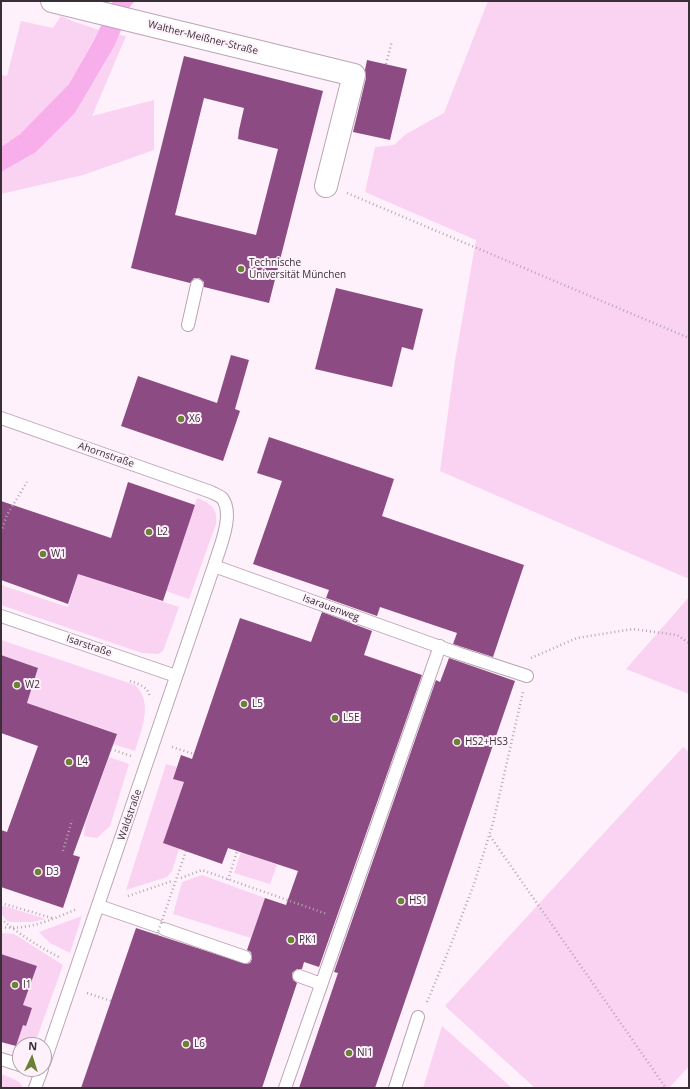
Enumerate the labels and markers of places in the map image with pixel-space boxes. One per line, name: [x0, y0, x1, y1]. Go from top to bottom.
place label: Technische Universität München: [249, 257, 346, 280]
marker: Technische Universität München: [236, 264, 246, 274]
place label: X6: [189, 413, 200, 425]
marker: X6: [176, 414, 186, 424]
place label: L2: [157, 526, 168, 538]
marker: L2: [144, 527, 154, 537]
place label: W1: [51, 548, 66, 560]
marker: W1: [38, 549, 48, 559]
place label: W2: [25, 679, 40, 691]
marker: W2: [12, 680, 22, 690]
place label: L5: [252, 698, 263, 710]
marker: L5: [239, 699, 249, 709]
place label: L5E: [343, 712, 359, 724]
marker: L5E: [330, 713, 340, 723]
place label: HS2+HS3: [465, 736, 508, 748]
marker: HS2+HS3: [452, 737, 462, 747]
place label: L4: [77, 756, 88, 768]
marker: L4: [64, 757, 74, 767]
place label: D3: [46, 866, 59, 878]
marker: D3: [33, 867, 43, 877]
place label: HS1: [409, 895, 428, 907]
marker: HS1: [396, 896, 406, 906]
place label: PK1: [299, 934, 317, 946]
marker: PK1: [286, 935, 296, 945]
place label: I1: [23, 979, 32, 991]
marker: I1: [10, 980, 20, 990]
place label: L6: [194, 1038, 205, 1050]
marker: L6: [181, 1039, 191, 1049]
place label: NI1: [357, 1047, 373, 1059]
marker: NI1: [344, 1048, 354, 1058]

